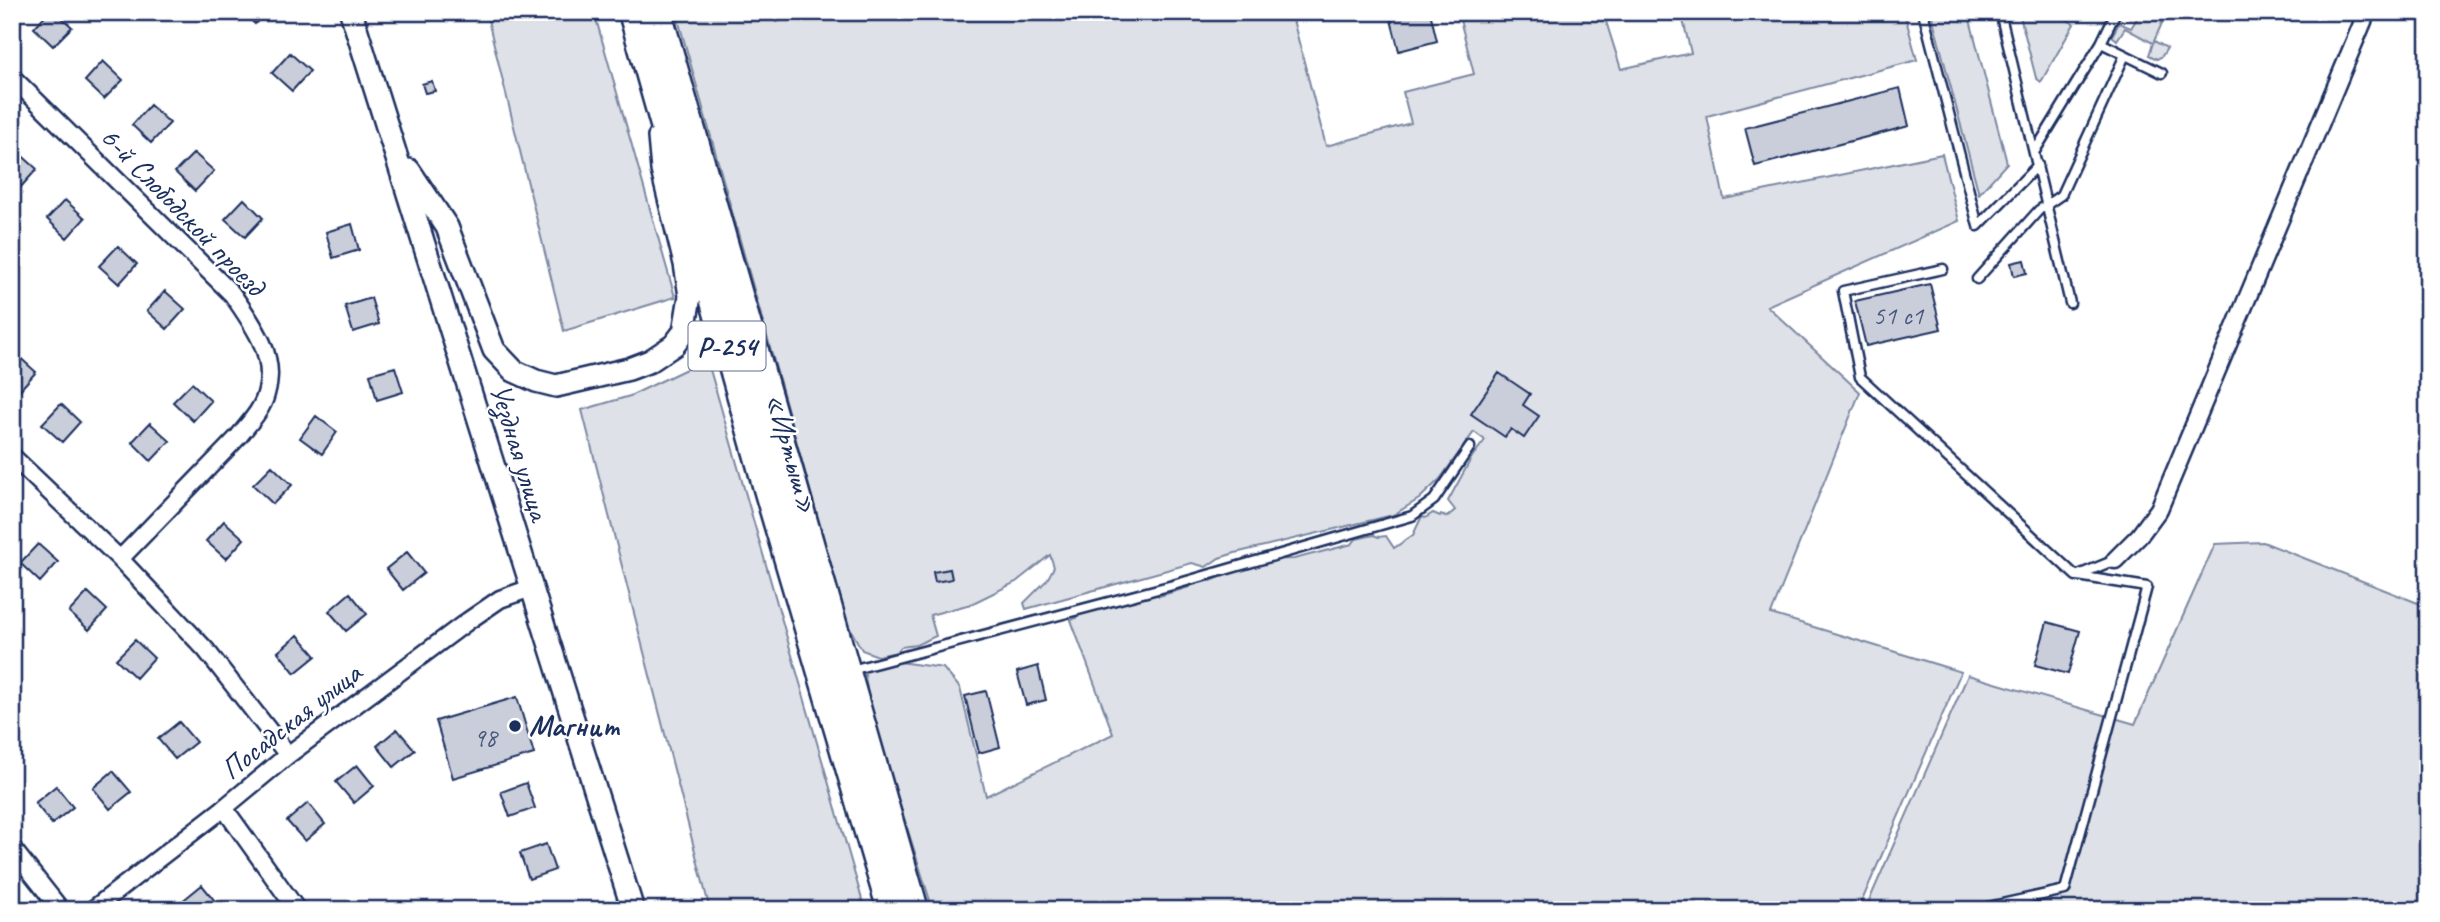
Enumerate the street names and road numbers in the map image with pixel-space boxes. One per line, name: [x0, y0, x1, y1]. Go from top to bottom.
street label: 6-й Слободской проезд: [92, 118, 275, 306]
road number: Р-254: [688, 322, 766, 370]
street label: Уездная улица: [481, 379, 560, 527]
street label: «Иртыш»: [757, 389, 827, 517]
street label: Посадская улица: [213, 653, 371, 788]

